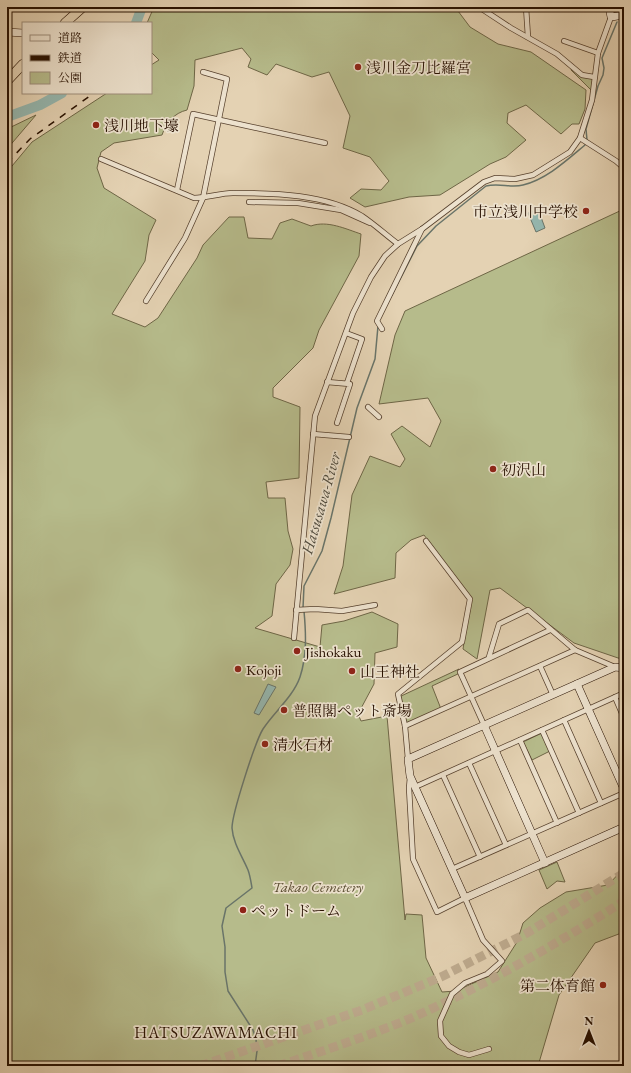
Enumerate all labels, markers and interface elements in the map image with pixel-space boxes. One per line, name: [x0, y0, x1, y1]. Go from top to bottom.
legend: [22, 22, 152, 94]
text: 道路: [58, 30, 82, 46]
text: 鉄道: [57, 50, 82, 66]
place label: 浅川金刀比羅宮: [366, 58, 471, 77]
marker: 浅川金刀比羅宮: [353, 62, 363, 72]
text: 公園: [58, 70, 82, 86]
place label: 浅川地下壕: [104, 116, 179, 135]
marker: 浅川地下壕: [91, 120, 101, 130]
place label: 市立浅川中学校: [473, 202, 578, 221]
marker: 市立浅川中学校: [581, 206, 591, 216]
water label: Hatsusawa-River: [296, 449, 346, 557]
place label: 初沢山: [501, 460, 546, 479]
marker: 初沢山: [488, 464, 498, 474]
place label: Jishokaku: [303, 642, 362, 661]
marker: Jishokaku: [292, 646, 302, 656]
place label: Kojoji: [246, 660, 282, 679]
place label: 山王神社: [360, 662, 420, 681]
marker: Kojoji: [233, 664, 243, 674]
marker: 山王神社: [347, 666, 357, 676]
place label: 普照閣ペット斎場: [292, 701, 412, 720]
marker: 普照閣ペット斎場: [279, 705, 289, 715]
place label: 清水石材: [273, 735, 333, 754]
marker: 清水石材: [260, 739, 270, 749]
park label: Takao Cemetery: [273, 877, 363, 896]
place label: ペットドーム: [251, 901, 341, 920]
marker: ペットドーム: [238, 905, 248, 915]
place label: 第二体育館: [520, 976, 595, 995]
marker: 第二体育館: [598, 980, 608, 990]
north arrow: [569, 1011, 609, 1051]
text: N: [585, 1014, 594, 1028]
district label: HATSUZAWAMACHI: [134, 1022, 298, 1043]

